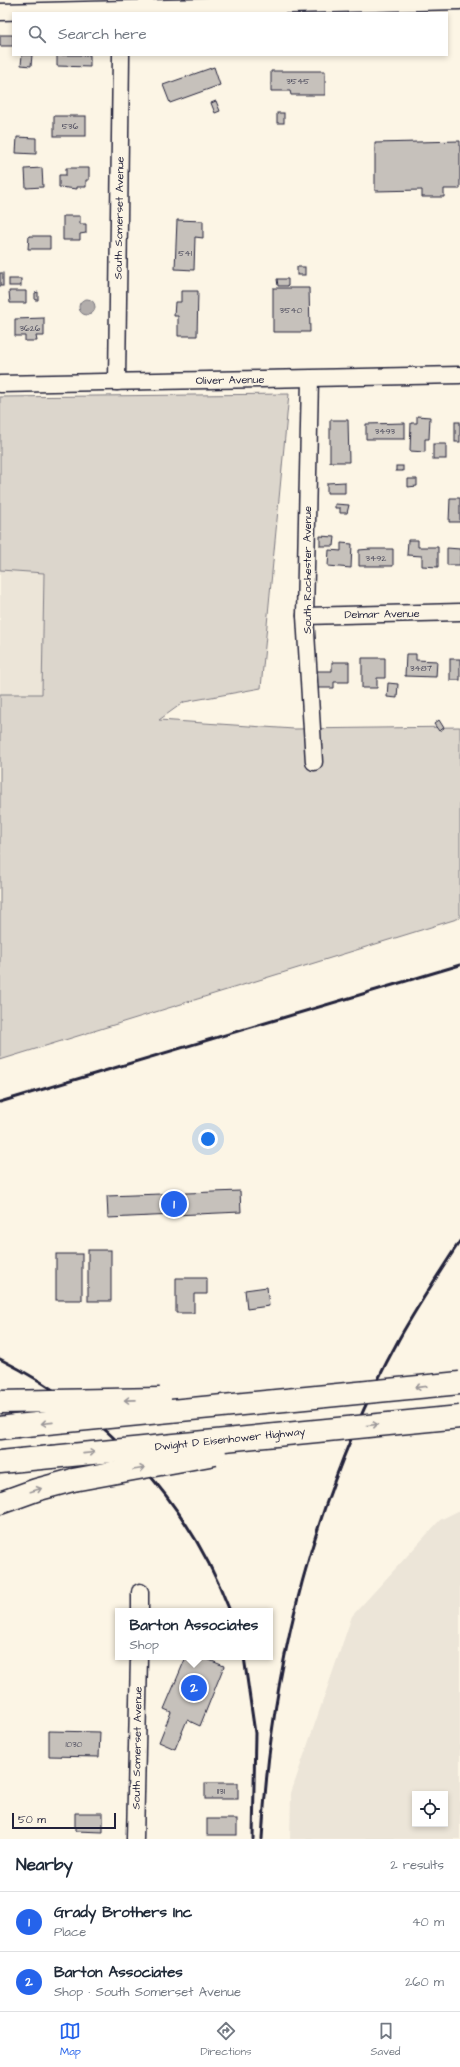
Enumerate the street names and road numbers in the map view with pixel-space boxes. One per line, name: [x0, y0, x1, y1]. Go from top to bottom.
street label: South Somerset Avenue: [110, 156, 128, 280]
street label: Oliver Avenue: [196, 372, 264, 388]
street label: South Rochester Avenue: [300, 506, 315, 634]
street label: Delmar Avenue: [344, 606, 420, 622]
street label: Dwight D Eisenhower Highway: [154, 1424, 306, 1455]
street label: South Somerset Avenue: [128, 1686, 146, 1810]

